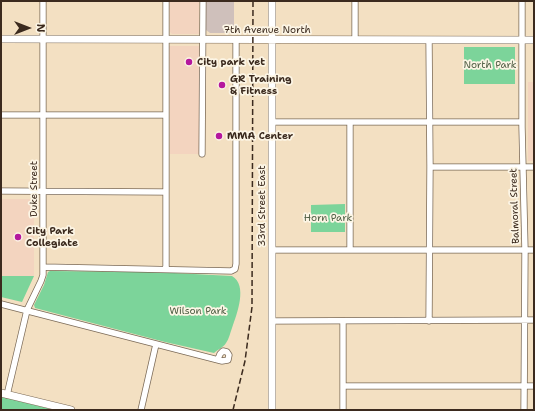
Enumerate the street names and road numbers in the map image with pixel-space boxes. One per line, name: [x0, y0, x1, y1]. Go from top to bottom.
street label: 7th Avenue North: [223, 24, 311, 36]
street label: Duke Street: [28, 161, 40, 217]
street label: 33rd Street East: [256, 165, 268, 247]
street label: Balmoral Street: [508, 168, 522, 244]

